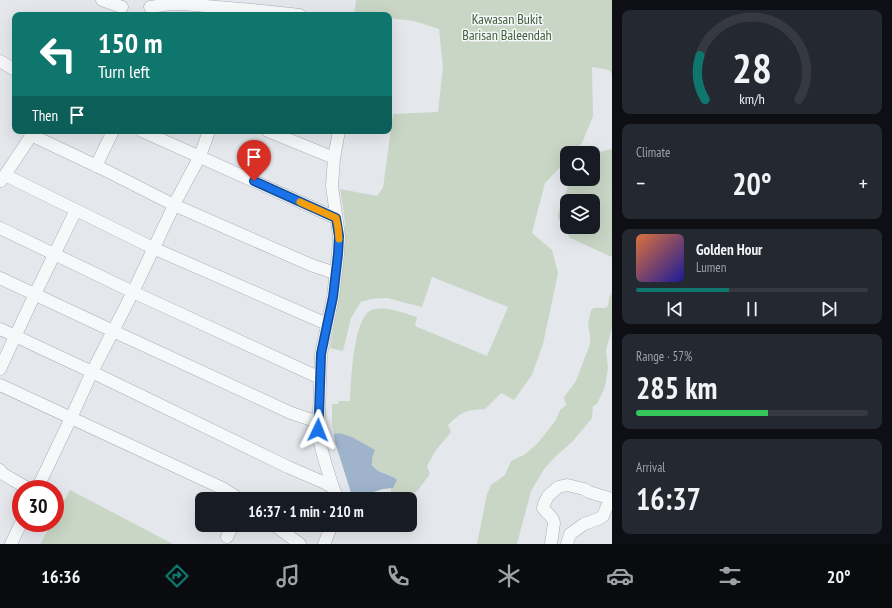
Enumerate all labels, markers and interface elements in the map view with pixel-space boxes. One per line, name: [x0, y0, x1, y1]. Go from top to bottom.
park label: Kawasan Bukit Barisan Baleendah: [462, 10, 552, 44]
text: 150 m: [98, 24, 162, 61]
icon: left: [32, 28, 84, 80]
text: 28: [732, 41, 772, 94]
text: Turn left: [98, 60, 150, 83]
text: km/h: [739, 89, 765, 108]
icon: arrive: [66, 104, 88, 126]
text: Then: [32, 106, 58, 125]
pin: [237, 140, 271, 181]
text: Climate: [636, 144, 670, 161]
icon: arrive: [243, 146, 265, 168]
map controls: [560, 146, 600, 234]
button: search: [560, 146, 600, 186]
text: 20°: [732, 164, 772, 203]
text: −: [636, 169, 645, 197]
text: +: [859, 169, 868, 197]
button: layers: [560, 194, 600, 234]
text: Golden Hour: [696, 240, 763, 259]
text: Lumen: [696, 259, 726, 276]
icon: previous: [664, 298, 686, 320]
icon: pause: [741, 298, 763, 320]
icon: next: [818, 298, 840, 320]
text: Range · 57%: [636, 348, 692, 365]
text: 285 km: [636, 368, 717, 407]
position arrow: [297, 409, 339, 451]
text: Arrival: [636, 459, 665, 476]
text: 16:37: [636, 479, 701, 518]
speed limit sign: 30: [12, 480, 64, 532]
text: 16:37 · 1 min · 210 m: [248, 502, 364, 521]
icon: directions: [163, 562, 191, 590]
icon: music: [274, 562, 302, 590]
icon: phone: [384, 562, 412, 590]
icon: climate: [495, 562, 523, 590]
icon: car: [606, 562, 634, 590]
icon: filters: [716, 562, 744, 590]
text: 16:36: [41, 565, 80, 588]
text: 20°: [827, 565, 851, 588]

